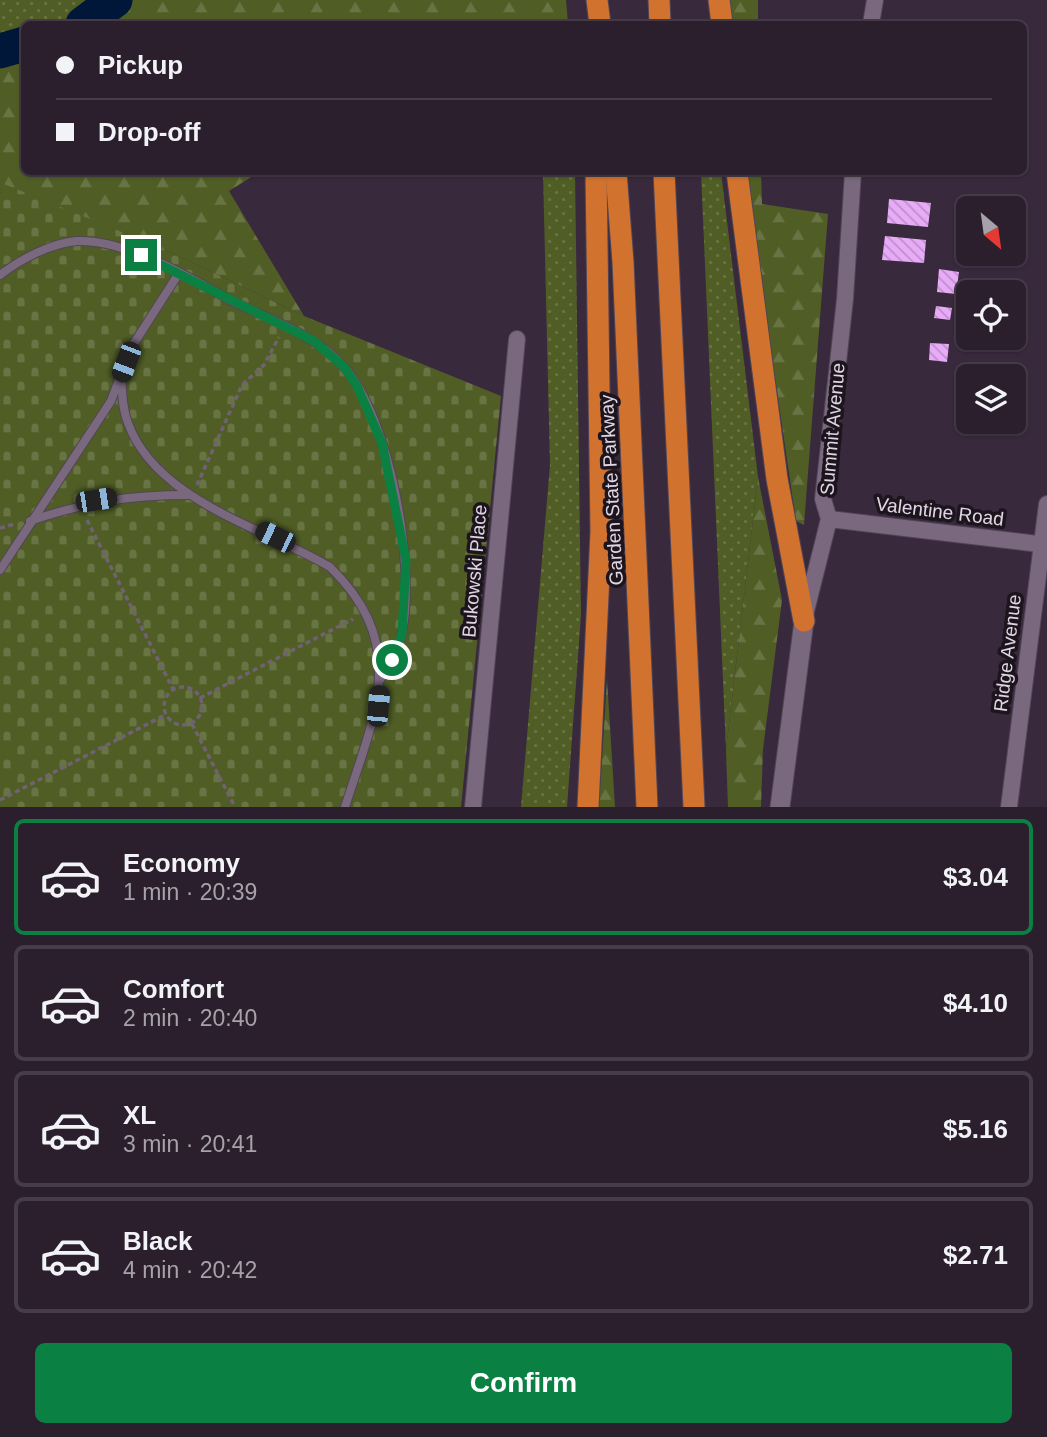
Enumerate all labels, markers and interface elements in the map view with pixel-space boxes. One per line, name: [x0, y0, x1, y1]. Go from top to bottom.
text: Pickup: [98, 50, 183, 80]
text: Drop-off: [98, 117, 201, 147]
north arrow: [956, 196, 1026, 266]
map controls: [956, 196, 1026, 434]
route end: [125, 239, 157, 271]
button: locate: [956, 280, 1026, 350]
car: [109, 339, 144, 385]
street label: Summit Avenue: [816, 362, 849, 496]
button: layers: [956, 364, 1026, 434]
street label: Garden State Parkway: [596, 393, 627, 586]
car: [74, 486, 119, 514]
street label: Valentine Road: [875, 493, 1005, 530]
street label: Bukowski Place: [458, 504, 491, 638]
car: [252, 518, 299, 556]
street label: Ridge Avenue: [990, 593, 1025, 713]
route start: [376, 644, 408, 676]
car: [366, 684, 391, 728]
icon: car: [39, 846, 102, 909]
text: Economy: [123, 848, 240, 878]
text: $3.04: [943, 862, 1008, 892]
text: 1 min · 20:39: [123, 879, 257, 905]
icon: car: [39, 972, 102, 1035]
text: Comfort: [123, 974, 224, 1004]
text: $4.10: [943, 988, 1008, 1018]
text: 2 min · 20:40: [123, 1005, 257, 1031]
icon: car: [39, 1098, 102, 1161]
text: XL: [123, 1100, 156, 1130]
text: $5.16: [943, 1114, 1008, 1144]
text: 3 min · 20:41: [123, 1131, 257, 1157]
icon: car: [39, 1224, 102, 1287]
text: Black: [123, 1226, 192, 1256]
text: $2.71: [943, 1240, 1008, 1270]
text: 4 min · 20:42: [123, 1257, 257, 1283]
button: Confirm: [35, 1343, 1012, 1423]

